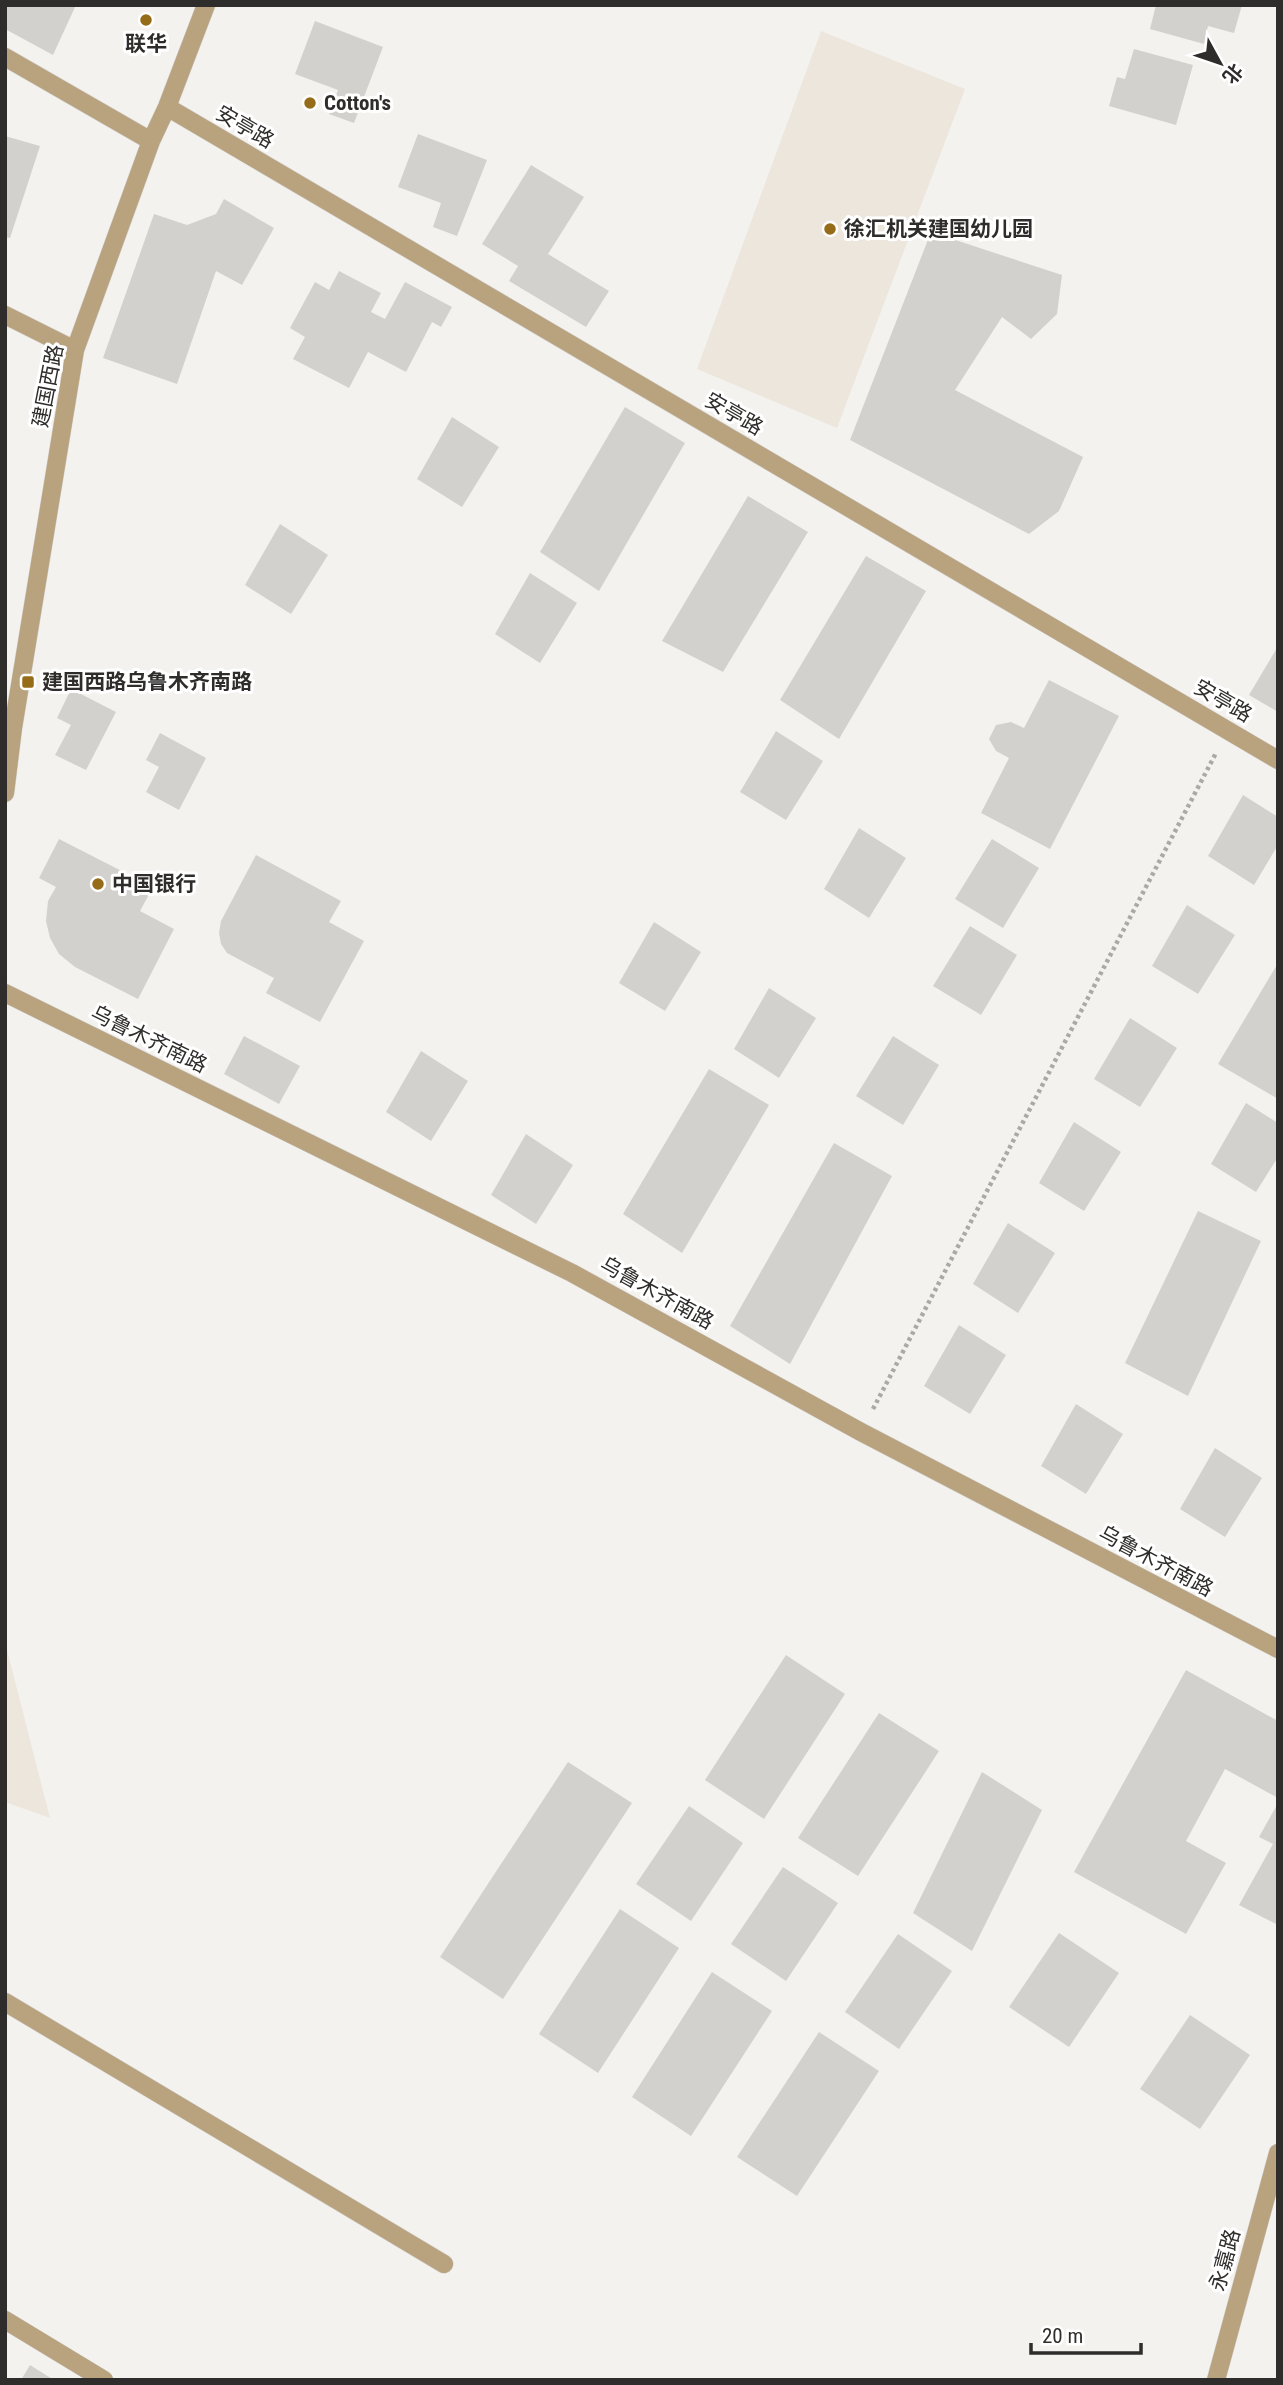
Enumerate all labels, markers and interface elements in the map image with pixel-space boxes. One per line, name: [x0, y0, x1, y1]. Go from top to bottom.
marker: 联华: [138, 12, 154, 28]
north arrow: [1185, 28, 1255, 98]
place label: 联华: [125, 32, 167, 56]
text: 北: [1218, 59, 1248, 88]
place label: Cotton's: [324, 91, 391, 115]
marker: Cotton's: [302, 95, 318, 111]
street label: 安亭路: [212, 101, 278, 153]
place label: 徐汇机关建国幼儿园: [844, 217, 1033, 241]
marker: 徐汇机关建国幼儿园: [822, 221, 838, 237]
street label: 建国西路: [28, 342, 68, 430]
street label: 安亭路: [701, 388, 767, 440]
place label: 建国西路乌鲁木齐南路: [42, 670, 252, 694]
marker: 建国西路乌鲁木齐南路: [20, 674, 36, 690]
street label: 安亭路: [1190, 675, 1256, 727]
place label: 中国银行: [112, 872, 196, 896]
marker: 中国银行: [90, 876, 106, 892]
street label: 乌鲁木齐南路: [87, 1001, 211, 1077]
street label: 乌鲁木齐南路: [596, 1252, 718, 1334]
street label: 乌鲁木齐南路: [1095, 1521, 1217, 1601]
street label: 永嘉路: [1205, 2226, 1245, 2294]
scale bar: [1031, 2312, 1141, 2356]
text: 20 m: [1042, 2324, 1083, 2348]

